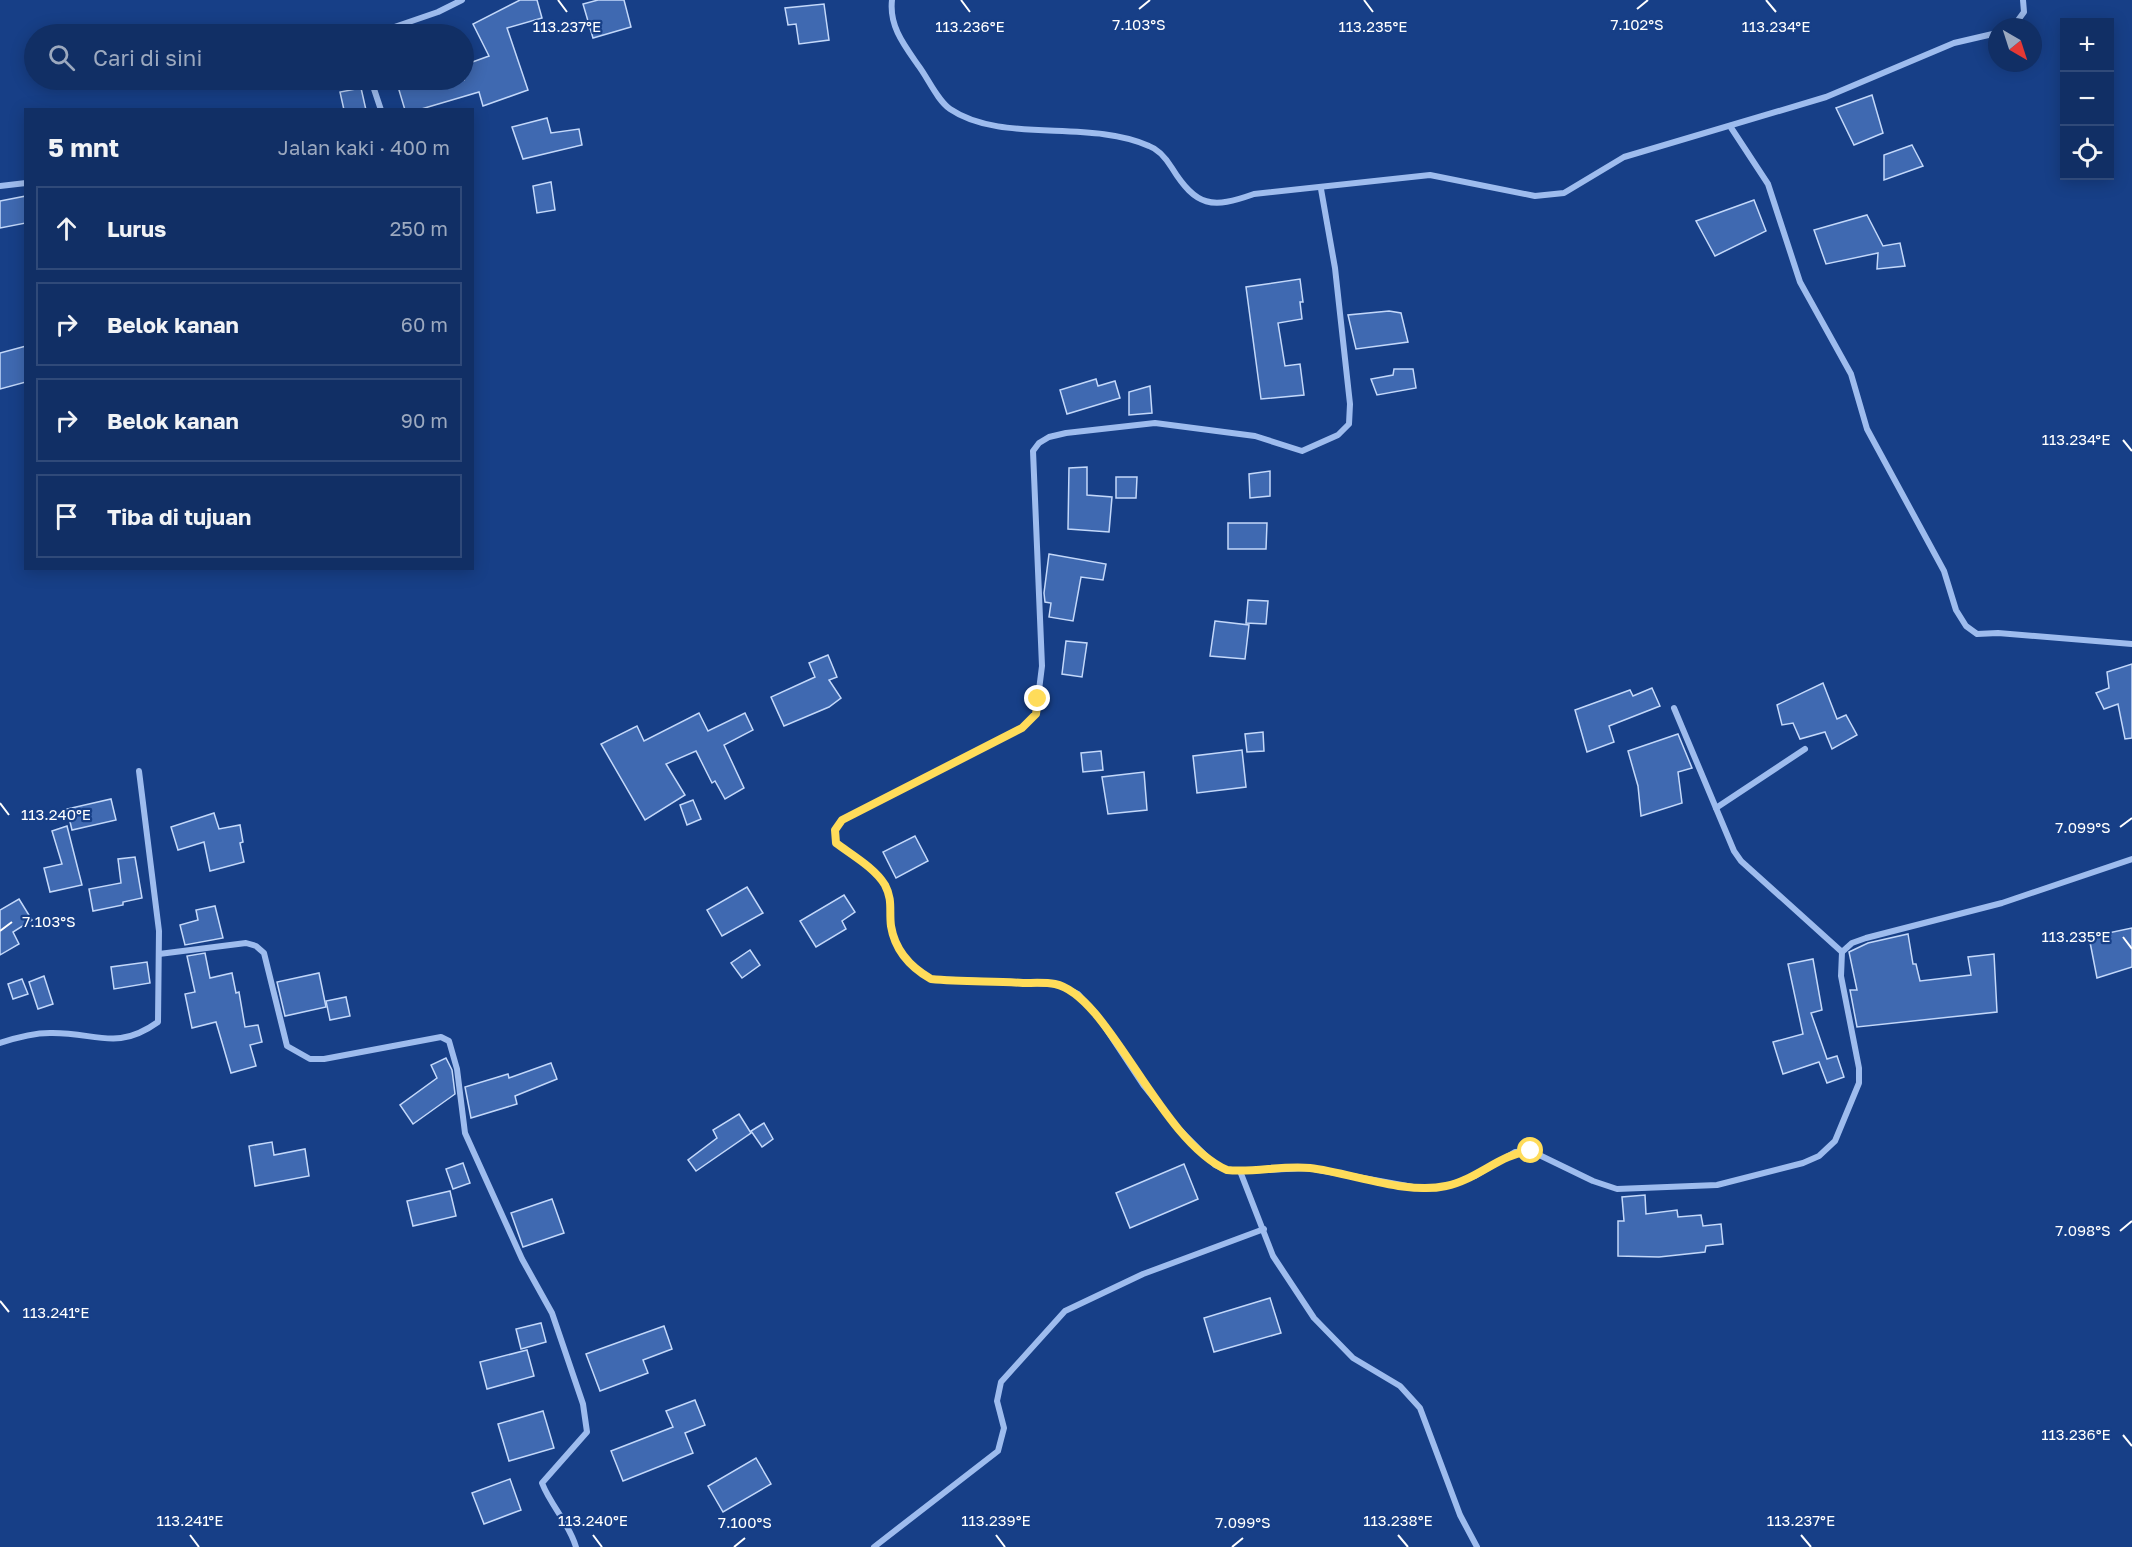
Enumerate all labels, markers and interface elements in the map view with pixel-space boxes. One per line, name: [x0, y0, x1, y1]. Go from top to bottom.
text: 7.103°S: [1112, 15, 1166, 33]
text: 7.102°S: [1610, 15, 1664, 33]
text: 113.237°E: [533, 17, 601, 35]
text: 113.236°E: [935, 17, 1005, 35]
text: 113.235°E: [1338, 17, 1408, 35]
text: 113.234°E: [1742, 17, 1810, 35]
north arrow: [1988, 18, 2042, 72]
map controls: [2060, 18, 2114, 180]
button: +: [2060, 18, 2114, 72]
search box: [24, 24, 474, 90]
icon: search: [45, 41, 78, 74]
text: Cari di sini: [93, 44, 202, 71]
button: −: [2060, 72, 2114, 126]
button: locate: [2060, 126, 2114, 180]
text: 5 mnt: [48, 132, 119, 163]
text: Jalan kaki · 400 m: [278, 135, 450, 159]
icon: ahead: [50, 212, 83, 245]
text: Lurus: [107, 215, 166, 242]
text: 250 m: [390, 216, 448, 240]
icon: right: [50, 308, 83, 341]
text: Belok kanan: [107, 311, 239, 338]
text: 60 m: [401, 312, 448, 336]
icon: right: [50, 404, 83, 437]
text: Belok kanan: [107, 407, 239, 434]
text: 90 m: [401, 408, 448, 432]
text: 113.234°E: [2042, 430, 2110, 448]
icon: arrive: [50, 500, 83, 533]
text: Tiba di tujuan: [107, 503, 251, 530]
route end: [1024, 685, 1050, 711]
text: 113.240°E: [21, 805, 91, 823]
text: 7.099°S: [2055, 818, 2111, 836]
text: 7.103°S: [22, 912, 76, 930]
text: 113.235°E: [2041, 927, 2111, 945]
route start: [1517, 1137, 1543, 1163]
text: 7.098°S: [2055, 1221, 2111, 1239]
text: 113.241°E: [23, 1303, 89, 1321]
text: 113.236°E: [2041, 1425, 2111, 1443]
text: 113.241°E: [157, 1511, 223, 1529]
text: 113.240°E: [558, 1511, 628, 1529]
text: 113.239°E: [961, 1511, 1031, 1529]
text: 113.238°E: [1363, 1511, 1433, 1529]
text: 113.237°E: [1767, 1511, 1835, 1529]
text: 7.100°S: [718, 1513, 772, 1531]
text: 7.099°S: [1215, 1513, 1271, 1531]

